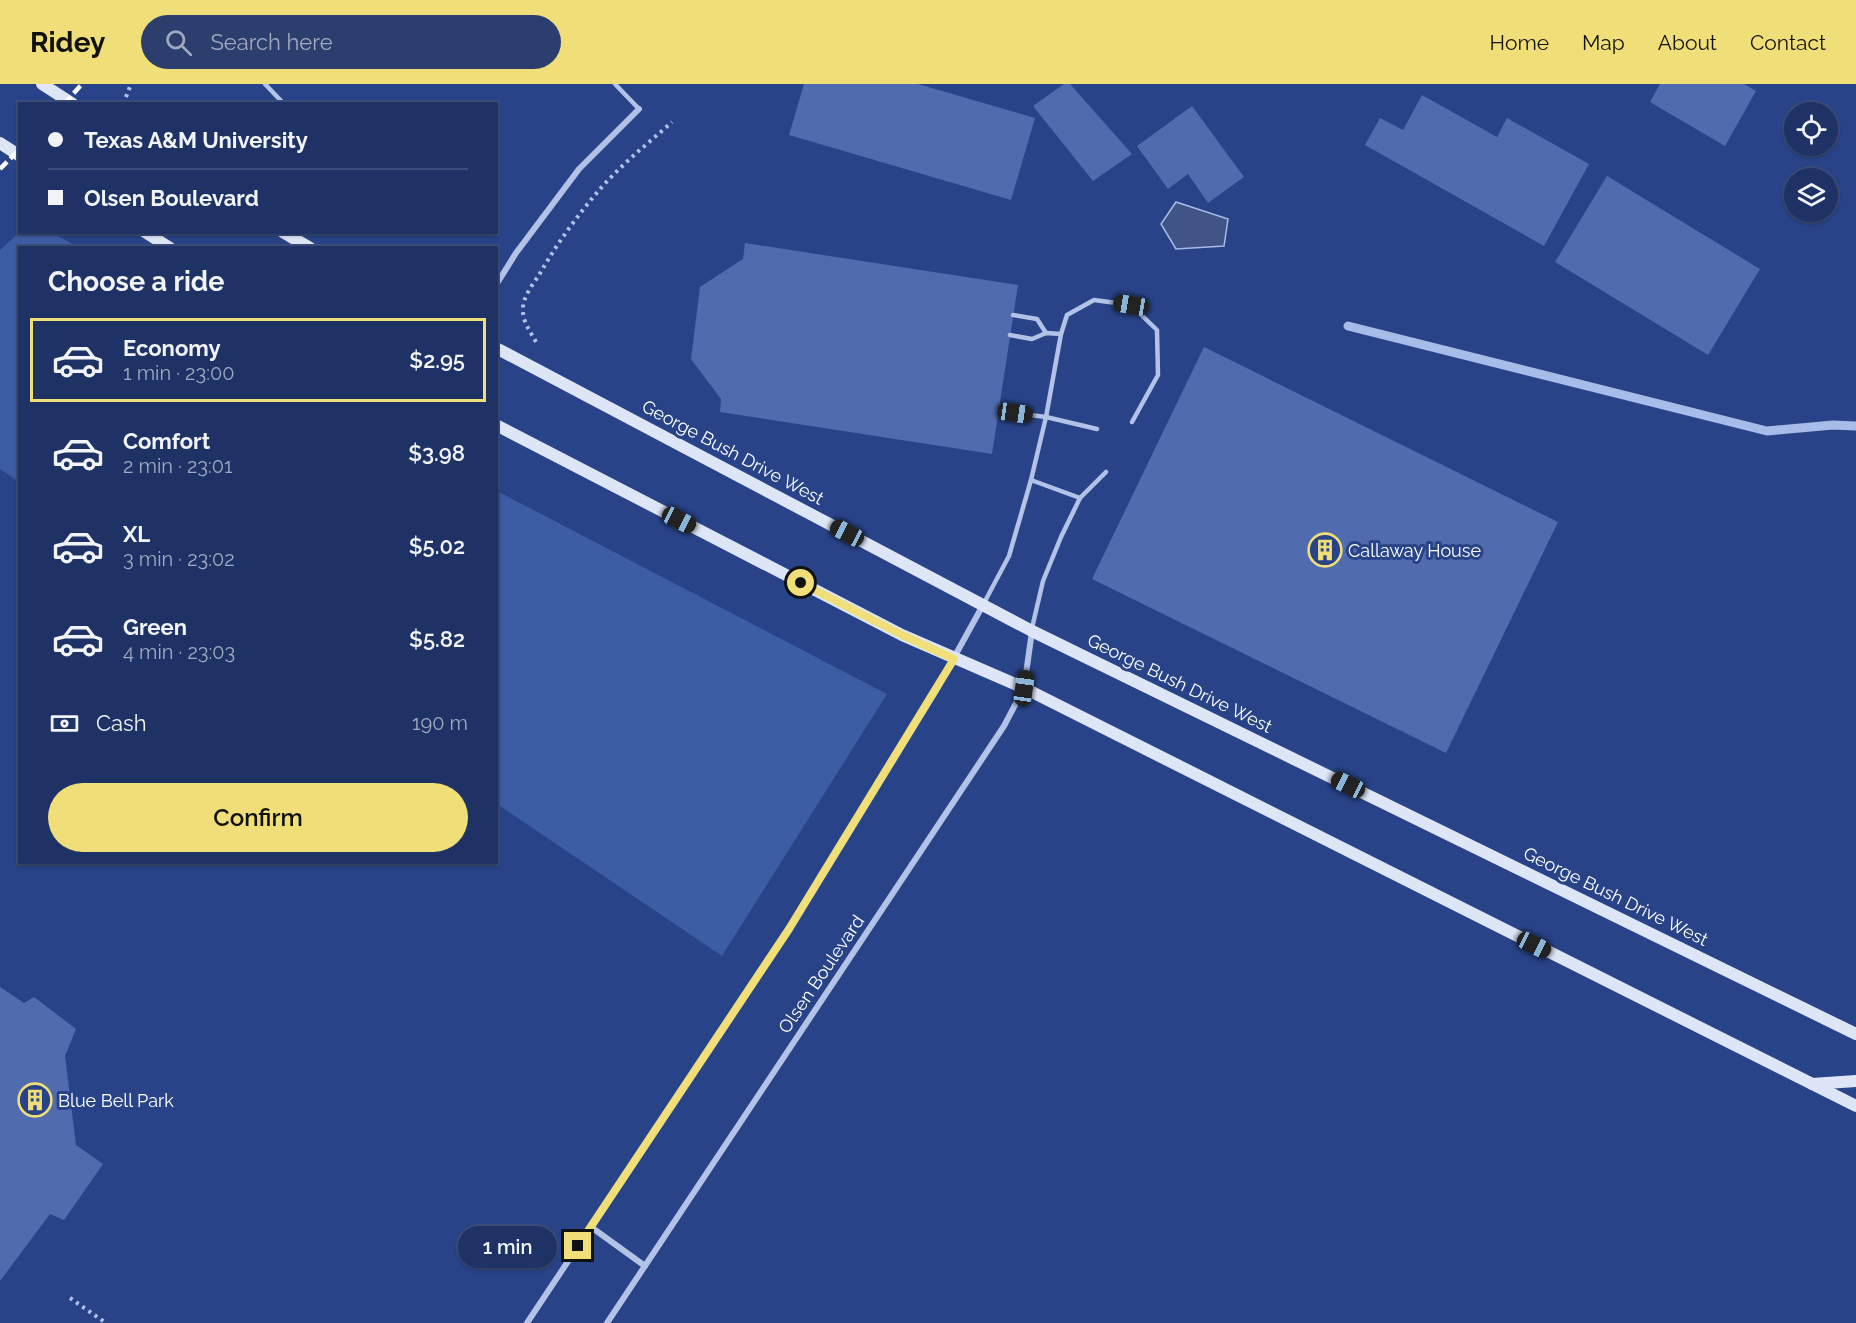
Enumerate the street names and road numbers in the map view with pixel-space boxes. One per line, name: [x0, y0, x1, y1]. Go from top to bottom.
street label: George Bush Drive West: [639, 395, 827, 509]
street label: George Bush Drive West: [1084, 629, 1276, 737]
street label: George Bush Drive West: [1520, 842, 1712, 950]
street label: Olsen Boulevard: [774, 911, 868, 1037]

